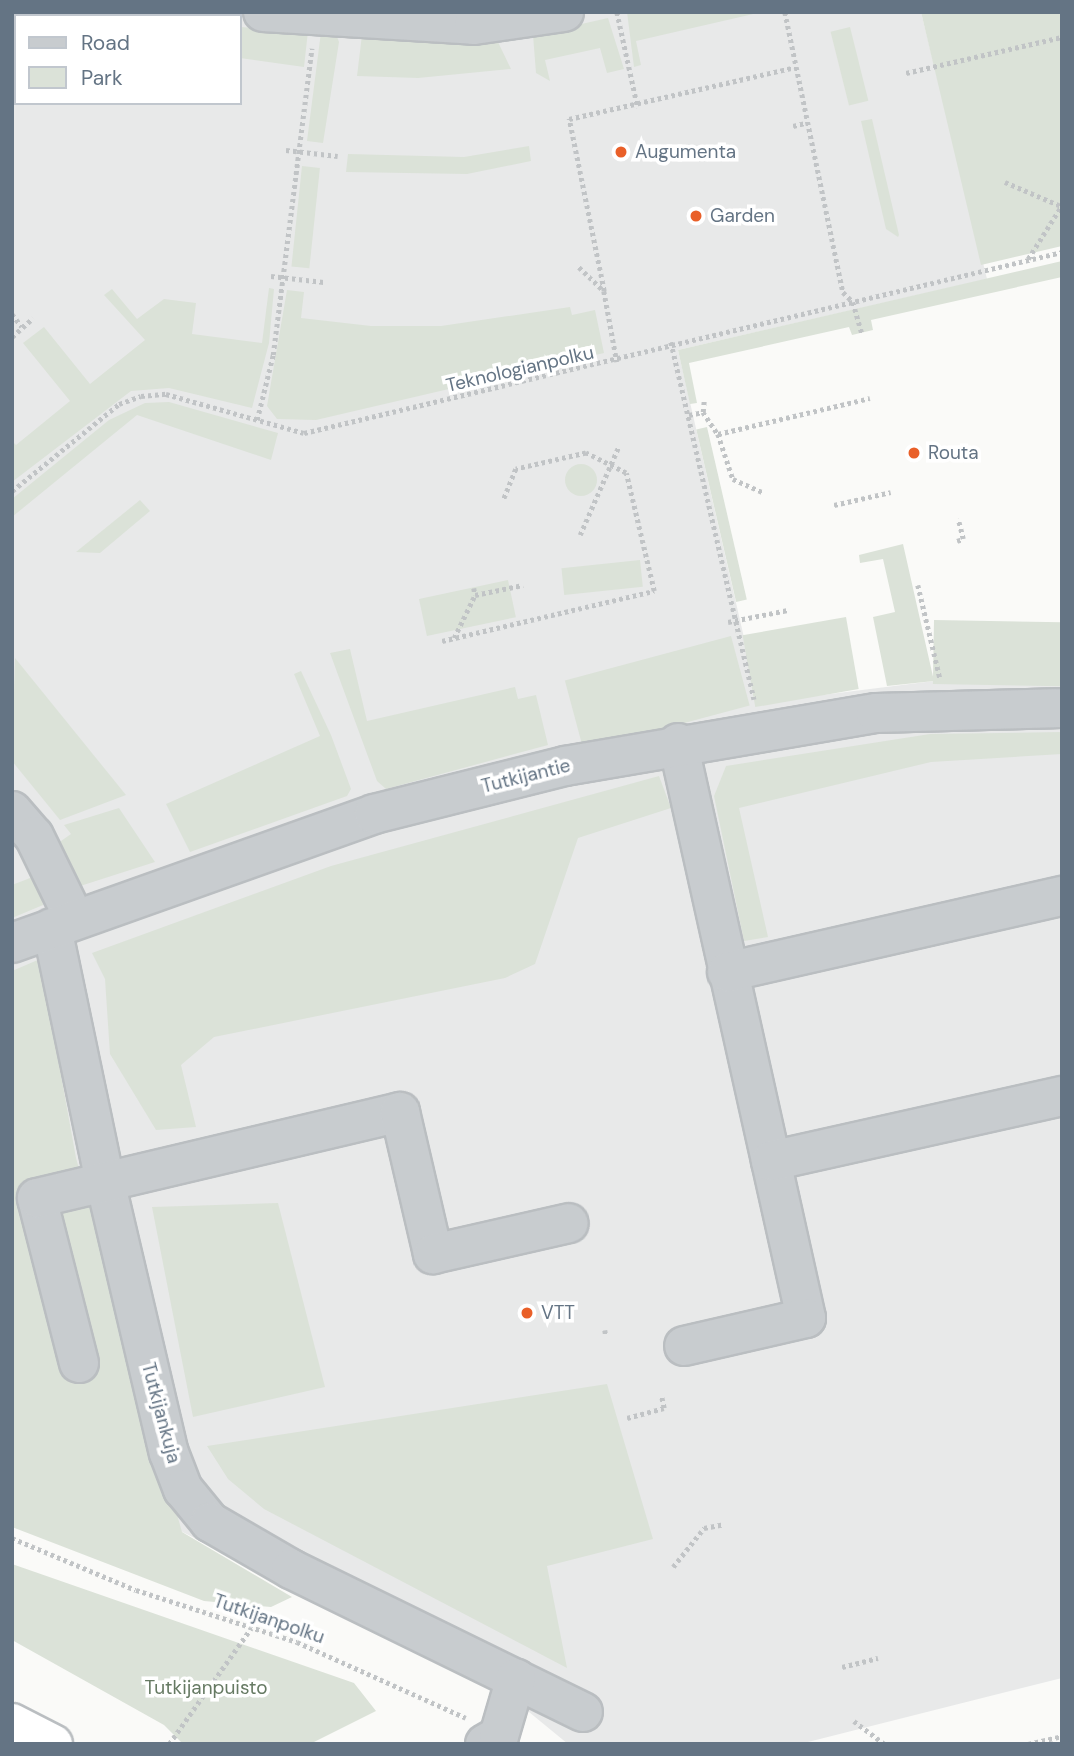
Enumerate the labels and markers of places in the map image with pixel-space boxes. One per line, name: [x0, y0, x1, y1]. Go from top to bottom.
place label: Augumenta: [635, 141, 736, 163]
marker: Augumenta: [613, 144, 629, 160]
place label: Garden: [710, 205, 775, 227]
marker: Garden: [688, 208, 704, 224]
place label: Routa: [928, 442, 979, 464]
marker: Routa: [906, 445, 922, 461]
place label: VTT: [541, 1302, 575, 1324]
marker: VTT: [519, 1305, 535, 1321]

